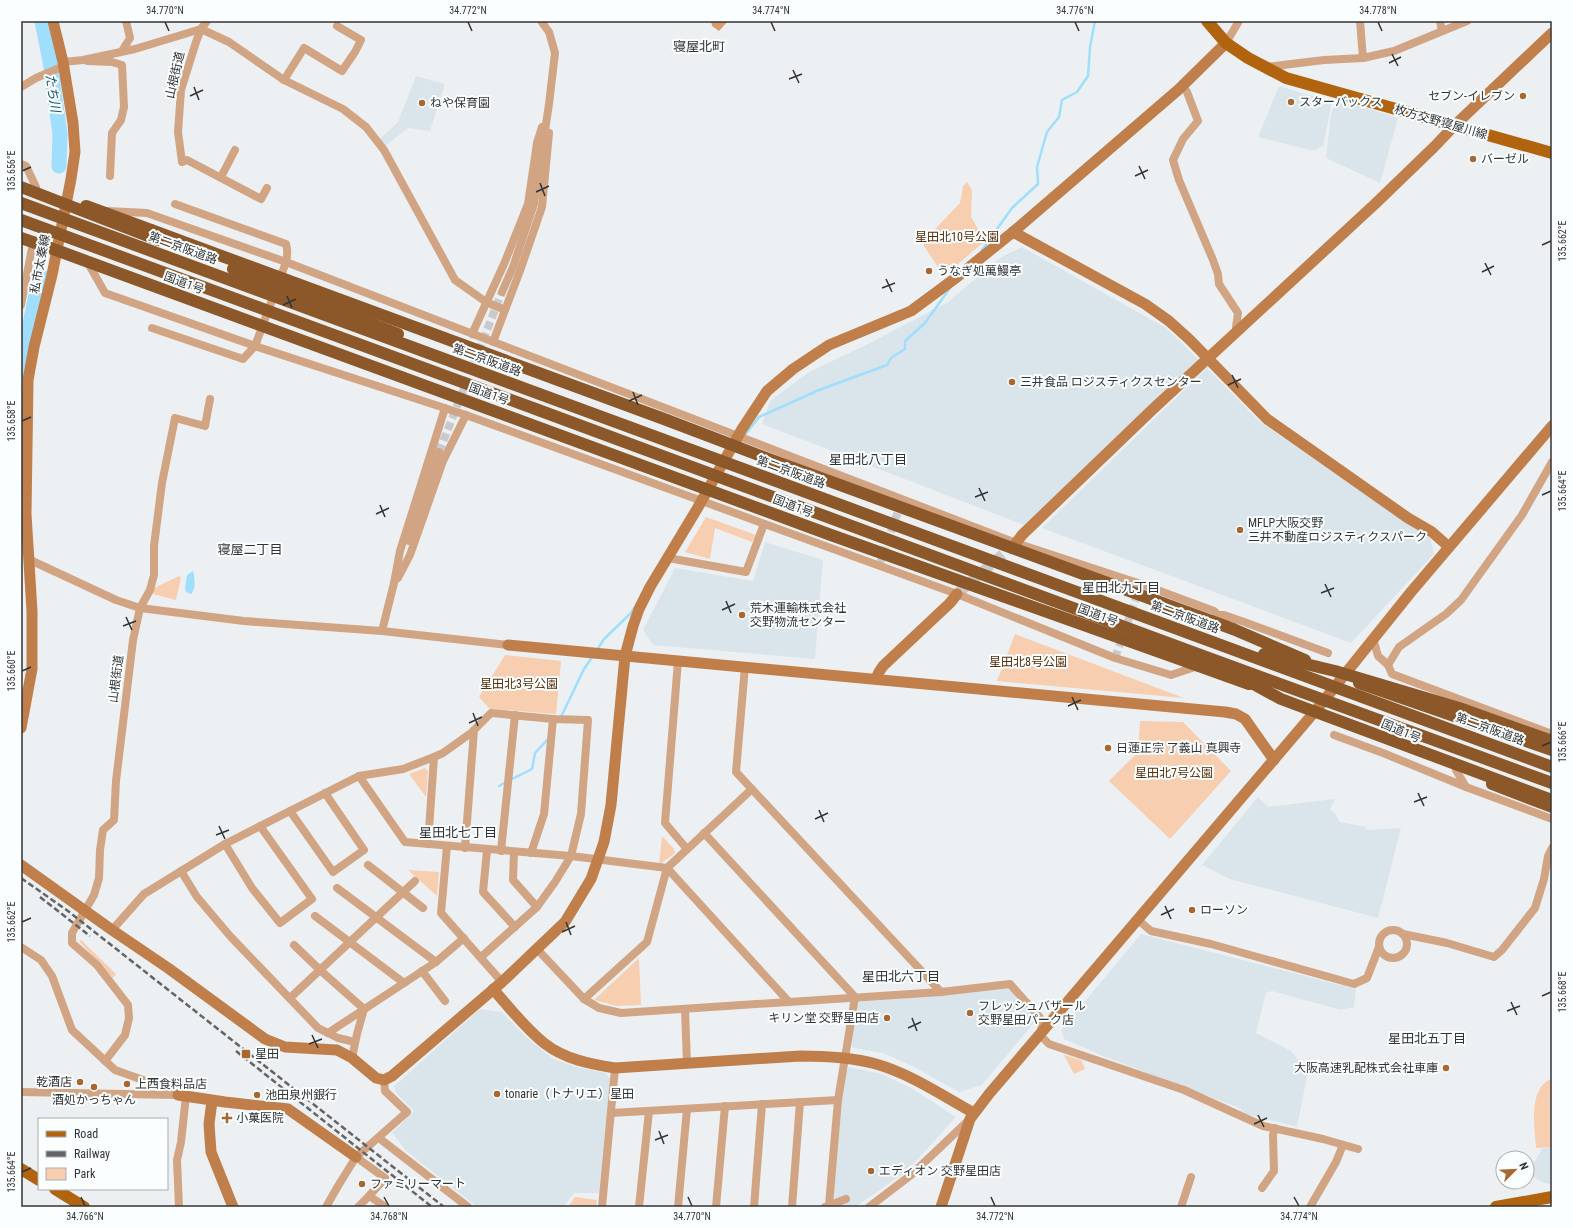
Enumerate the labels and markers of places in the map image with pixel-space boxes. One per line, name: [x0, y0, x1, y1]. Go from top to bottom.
place label: セブン-イレブン: [1428, 89, 1515, 103]
marker: セブン-イレブン: [1518, 91, 1528, 101]
place label: スターバックス: [1299, 95, 1383, 109]
place label: ねや保育園: [430, 96, 490, 110]
marker: スターバックス: [1286, 97, 1296, 107]
marker: ねや保育園: [417, 98, 427, 108]
place label: バーゼル: [1481, 152, 1529, 166]
marker: バーゼル: [1468, 154, 1478, 164]
place label: うなぎ処萬鰻亭: [937, 264, 1021, 278]
marker: うなぎ処萬鰻亭: [924, 266, 934, 276]
place label: 三井食品 ロジスティクスセンター: [1020, 375, 1202, 389]
marker: 三井食品 ロジスティクスセンター: [1007, 377, 1017, 387]
place label: MFLP大阪交野 三井不動産ロジスティクスパーク: [1248, 516, 1427, 544]
marker: MFLP大阪交野 三井不動産ロジスティクスパーク: [1235, 525, 1245, 535]
place label: 荒木運輸株式会社 交野物流センター: [750, 601, 846, 629]
marker: 荒木運輸株式会社 交野物流センター: [737, 610, 747, 620]
place label: 日蓮正宗 了義山 真興寺: [1116, 741, 1242, 755]
marker: 日蓮正宗 了義山 真興寺: [1103, 743, 1113, 753]
place label: ローソン: [1200, 903, 1248, 917]
marker: ローソン: [1187, 905, 1197, 915]
place label: フレッシュバザール 交野星田パーク店: [978, 999, 1086, 1027]
marker: フレッシュバザール 交野星田パーク店: [965, 1008, 975, 1018]
place label: キリン堂 交野星田店: [768, 1011, 879, 1025]
marker: キリン堂 交野星田店: [882, 1013, 892, 1023]
place label: 星田: [255, 1047, 279, 1061]
marker: 星田: [240, 1048, 252, 1060]
place label: 大阪高速乳配株式会社車庫: [1294, 1061, 1438, 1075]
marker: 大阪高速乳配株式会社車庫: [1441, 1063, 1451, 1073]
place label: 乾酒店: [36, 1075, 72, 1089]
marker: 乾酒店: [75, 1077, 85, 1087]
place label: 上西食料品店: [135, 1077, 207, 1091]
marker: 上西食料品店: [122, 1079, 132, 1089]
marker: 酒処かっちゃん: [89, 1082, 99, 1092]
place label: tonarie（トナリエ）星田: [505, 1087, 634, 1101]
place label: 池田泉州銀行: [265, 1088, 337, 1102]
marker: tonarie（トナリエ）星田: [492, 1089, 502, 1099]
marker: 池田泉州銀行: [252, 1090, 262, 1100]
place label: 酒処かっちゃん: [52, 1093, 136, 1107]
place label: 小菓医院: [236, 1111, 284, 1125]
marker: 小菓医院: [221, 1112, 233, 1124]
place label: エディオン 交野星田店: [879, 1164, 1001, 1178]
marker: エディオン 交野星田店: [866, 1166, 876, 1176]
place label: ファミリーマート: [370, 1177, 466, 1191]
marker: ファミリーマート: [357, 1179, 367, 1189]

